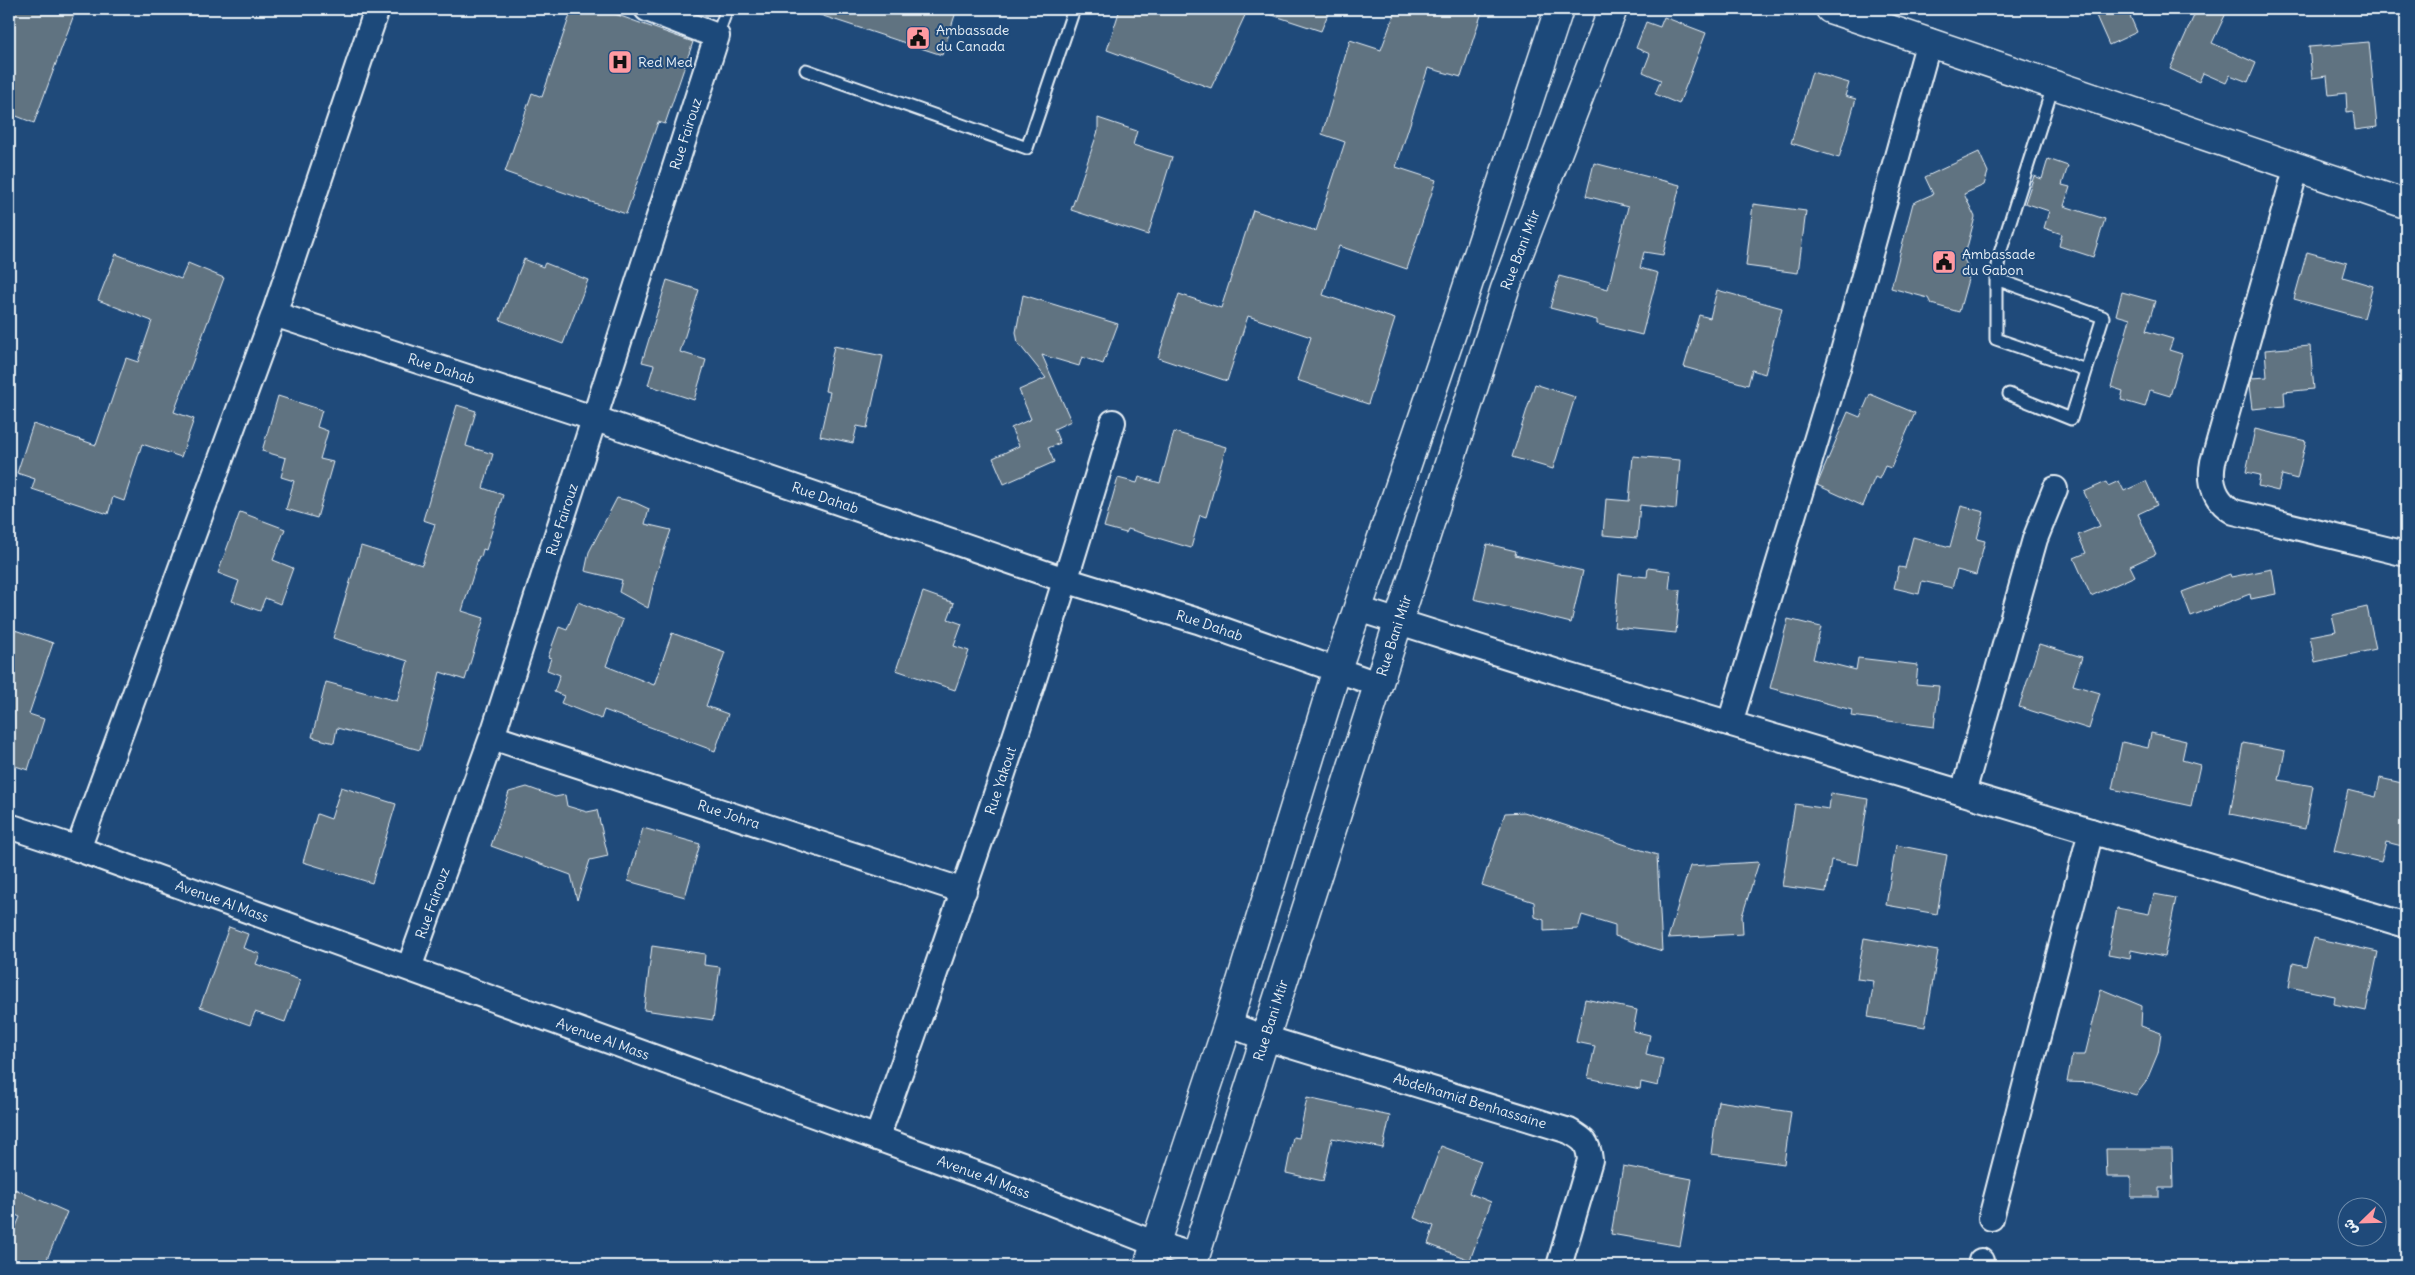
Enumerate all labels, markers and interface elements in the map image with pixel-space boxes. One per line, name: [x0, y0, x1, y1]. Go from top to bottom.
place label: Ambassade du Canada: [936, 21, 1009, 55]
public building icon: Ambassade du Canada: [905, 25, 931, 51]
hospital icon: Red Med: [607, 49, 633, 75]
place label: Red Med: [638, 53, 693, 71]
street label: Rue Fairouz: [666, 95, 706, 172]
street label: Rue Bani Mtir: [1497, 207, 1544, 292]
place label: Ambassade du Gabon: [1962, 245, 2035, 279]
public building icon: Ambassade du Gabon: [1931, 249, 1957, 275]
street label: Rue Dahab: [405, 349, 477, 388]
street label: Rue Dahab: [789, 478, 861, 518]
street label: Rue Fairouz: [542, 481, 582, 558]
street label: Rue Bani Mtir: [1373, 592, 1416, 679]
street label: Rue Dahab: [1174, 606, 1246, 645]
street label: Rue Yakout: [981, 744, 1020, 817]
street label: Rue Johra: [695, 796, 762, 833]
street label: Rue Fairouz: [411, 865, 454, 941]
street label: Avenue Al Mass: [173, 876, 271, 926]
street label: Rue Bani Mtir: [1249, 977, 1292, 1063]
street label: Avenue Al Mass: [554, 1014, 652, 1064]
street label: Abdelhamid Benhassaine: [1391, 1069, 1549, 1133]
street label: Avenue Al Mass: [935, 1151, 1033, 1203]
north arrow: [2338, 1198, 2388, 1248]
text: ش: [2339, 1216, 2361, 1238]

